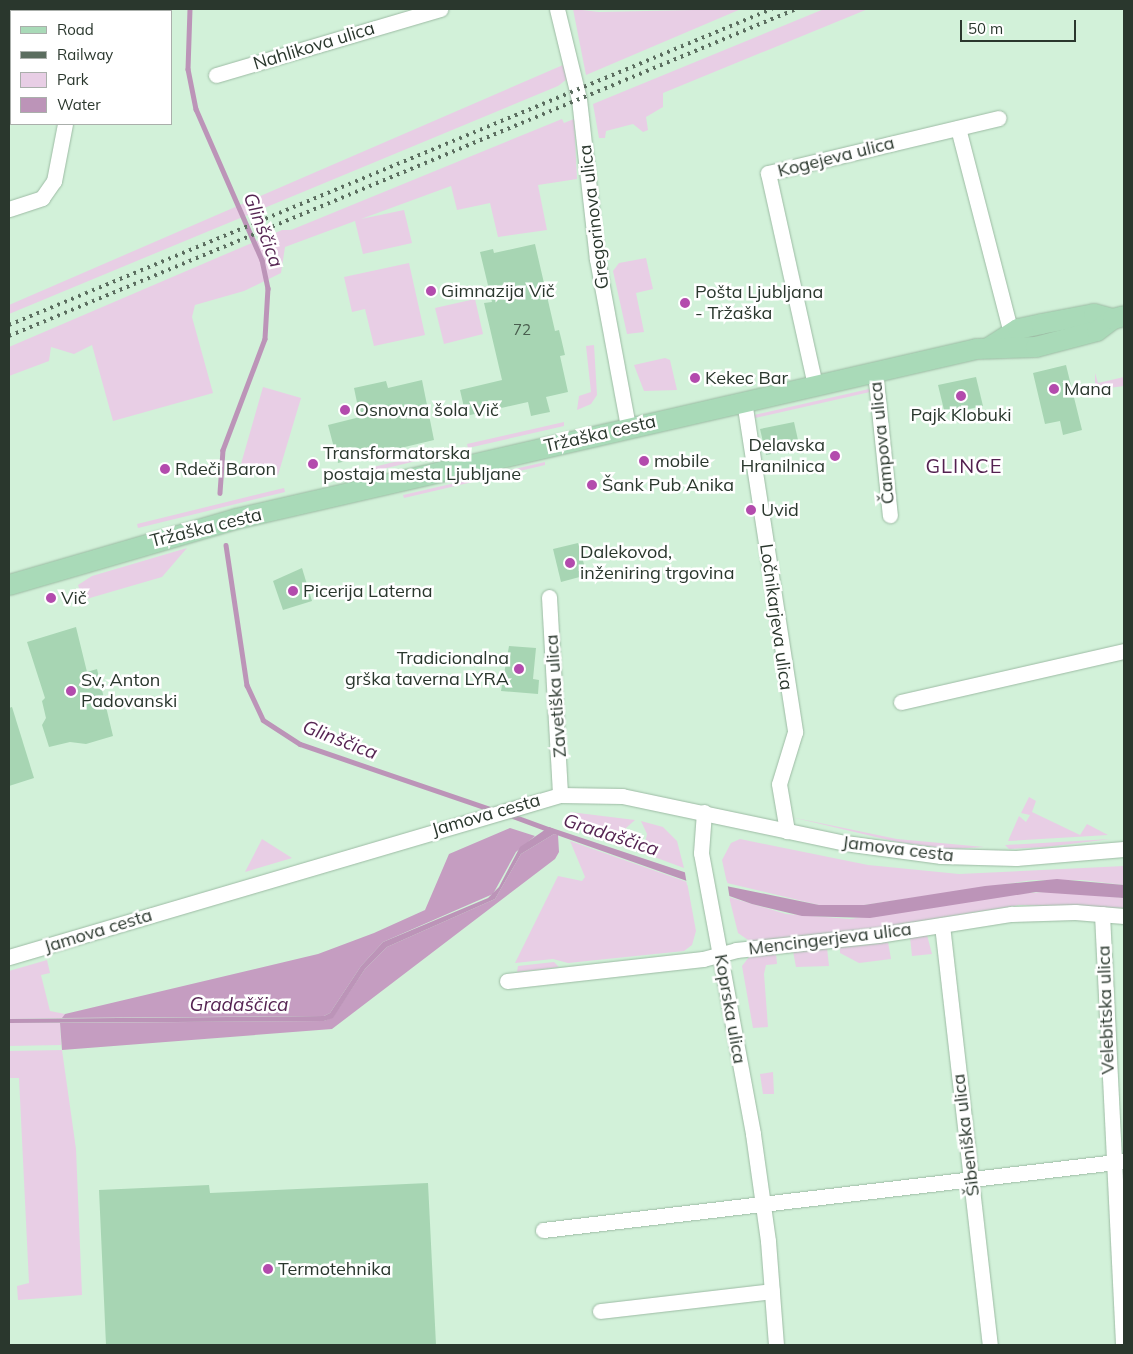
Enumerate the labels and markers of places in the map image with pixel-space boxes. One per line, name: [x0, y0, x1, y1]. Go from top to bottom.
place label: Gimnazija Vič: [441, 280, 555, 302]
place label: Pošta Ljubljana - Tržaška: [695, 282, 823, 324]
marker: Gimnazija Vič: [425, 285, 437, 297]
marker: Pošta Ljubljana - Tržaška: [679, 297, 691, 309]
place label: Kekec Bar: [705, 367, 788, 389]
marker: Kekec Bar: [689, 372, 701, 384]
place label: Mana: [1064, 378, 1112, 400]
marker: Mana: [1048, 383, 1060, 395]
marker: Pajk Klobuki: [955, 390, 967, 402]
place label: Osnovna šola Vič: [355, 399, 499, 421]
marker: Osnovna šola Vič: [339, 404, 351, 416]
place label: Pajk Klobuki: [910, 404, 1012, 426]
place label: Delavska Hranilnica: [740, 435, 825, 478]
place label: Transformatorska postaja mesta Ljubljane: [323, 443, 521, 486]
place label: mobile: [654, 450, 709, 472]
marker: Delavska Hranilnica: [829, 450, 841, 462]
marker: mobile: [638, 455, 650, 467]
place label: Rdeči Baron: [175, 458, 276, 480]
marker: Transformatorska postaja mesta Ljubljane: [307, 458, 319, 470]
marker: Rdeči Baron: [159, 463, 171, 475]
place label: Šank Pub Anika: [602, 474, 734, 496]
marker: Šank Pub Anika: [586, 479, 598, 491]
place label: Uvid: [761, 499, 799, 521]
marker: Uvid: [745, 504, 757, 516]
place label: Dalekovod, inženiring trgovina: [580, 542, 734, 584]
marker: Dalekovod, inženiring trgovina: [564, 557, 576, 569]
place label: Picerija Laterna: [303, 580, 433, 602]
marker: Picerija Laterna: [287, 585, 299, 597]
place label: Vič: [61, 587, 87, 609]
marker: Vič: [45, 592, 57, 604]
place label: Tradicionalna grška taverna LYRA: [345, 648, 509, 691]
marker: Tradicionalna grška taverna LYRA: [513, 663, 525, 675]
place label: Sv, Anton Padovanski: [81, 670, 177, 712]
marker: Sv, Anton Padovanski: [65, 685, 77, 697]
place label: Termotehnika: [278, 1258, 391, 1280]
marker: Termotehnika: [262, 1263, 274, 1275]

